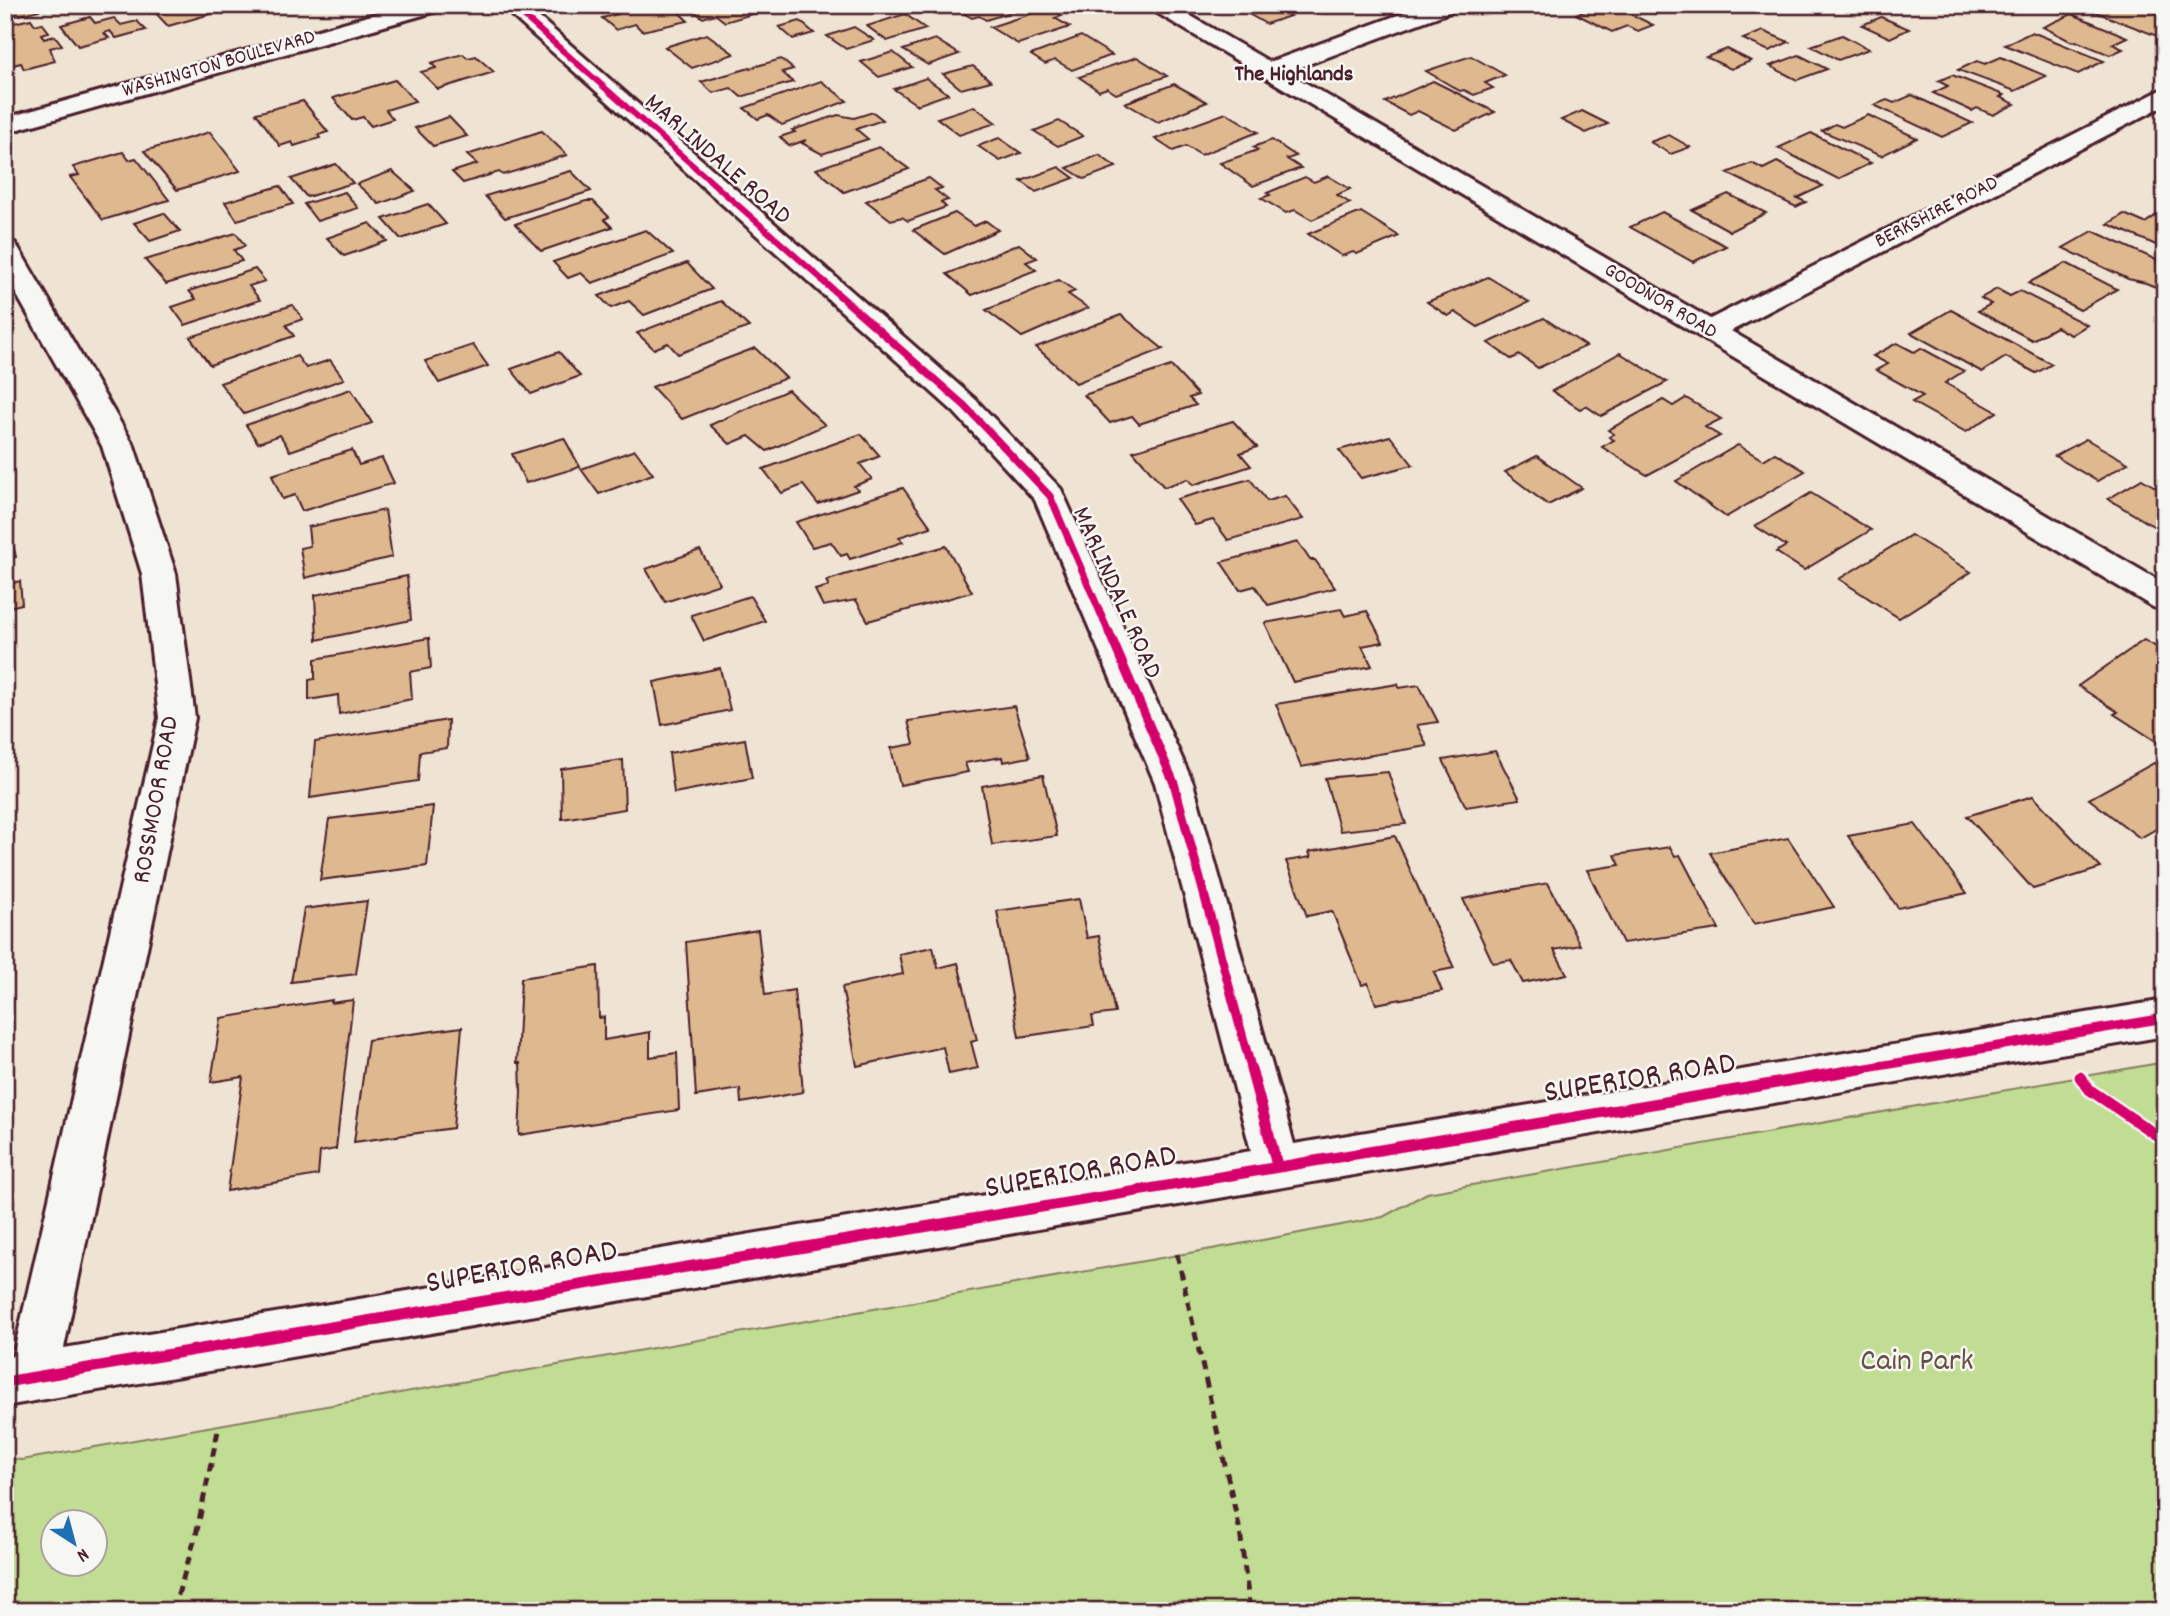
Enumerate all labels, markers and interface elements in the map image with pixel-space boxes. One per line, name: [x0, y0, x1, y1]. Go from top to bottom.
street label: WASHINGTON BOULEVARD: [119, 23, 319, 107]
district label: The Highlands: [1234, 59, 1354, 92]
street label: MARLINDALE ROAD: [635, 85, 799, 235]
street label: BERKSHIRE ROAD: [1870, 169, 2004, 257]
street label: GOODNOR ROAD: [1598, 256, 1723, 348]
street label: MARLINDALE ROAD: [1062, 501, 1170, 685]
street label: ROSSMOOR ROAD: [124, 713, 190, 887]
street label: SUPERIOR ROAD: [1541, 1042, 1739, 1118]
street label: SUPERIOR ROAD: [982, 1135, 1180, 1213]
street label: SUPERIOR ROAD: [423, 1230, 621, 1308]
park label: Cain Park: [1860, 1340, 1974, 1386]
north arrow: [38, 1508, 108, 1578]
text: N: [70, 1540, 94, 1568]

